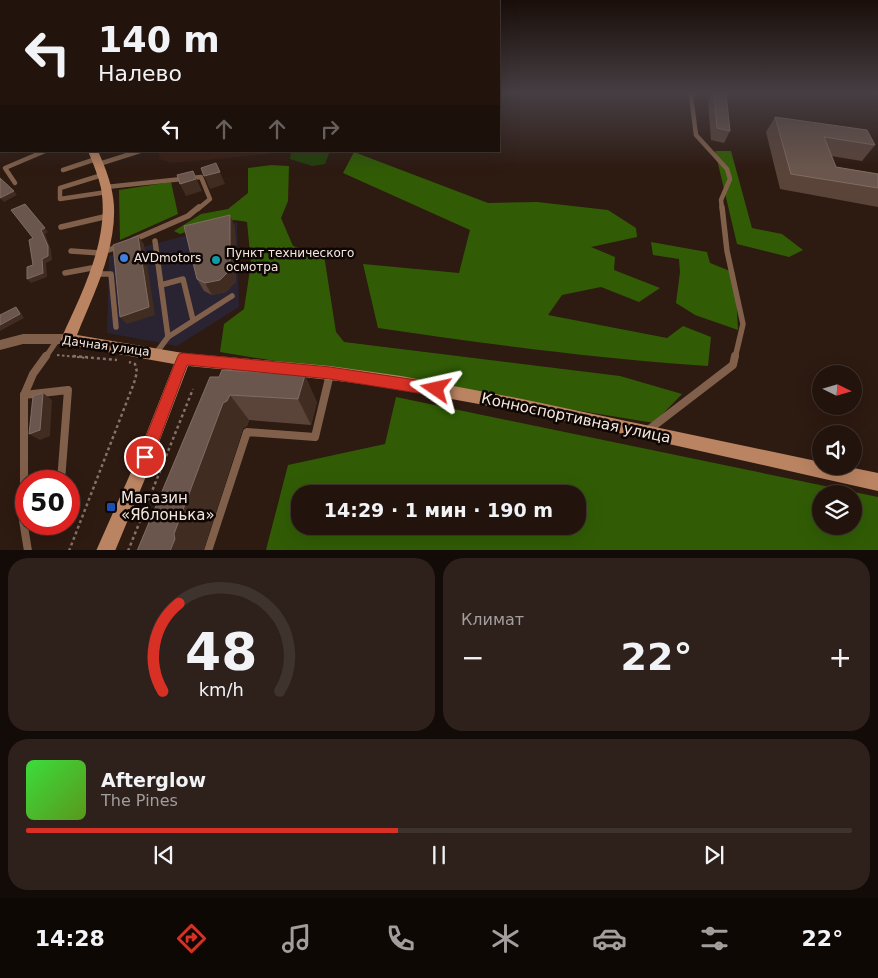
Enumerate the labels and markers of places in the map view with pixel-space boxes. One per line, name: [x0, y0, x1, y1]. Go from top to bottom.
place label: Пункт технического осмотра: [226, 246, 354, 274]
place label: AVDmotors: [134, 251, 201, 265]
marker: AVDmotors: [118, 252, 130, 264]
marker: Пункт технического осмотра: [210, 254, 222, 266]
pin: [124, 436, 166, 478]
place label: Магазин «Яблонька»: [121, 489, 215, 524]
marker: Магазин «Яблонька»: [105, 501, 117, 513]

